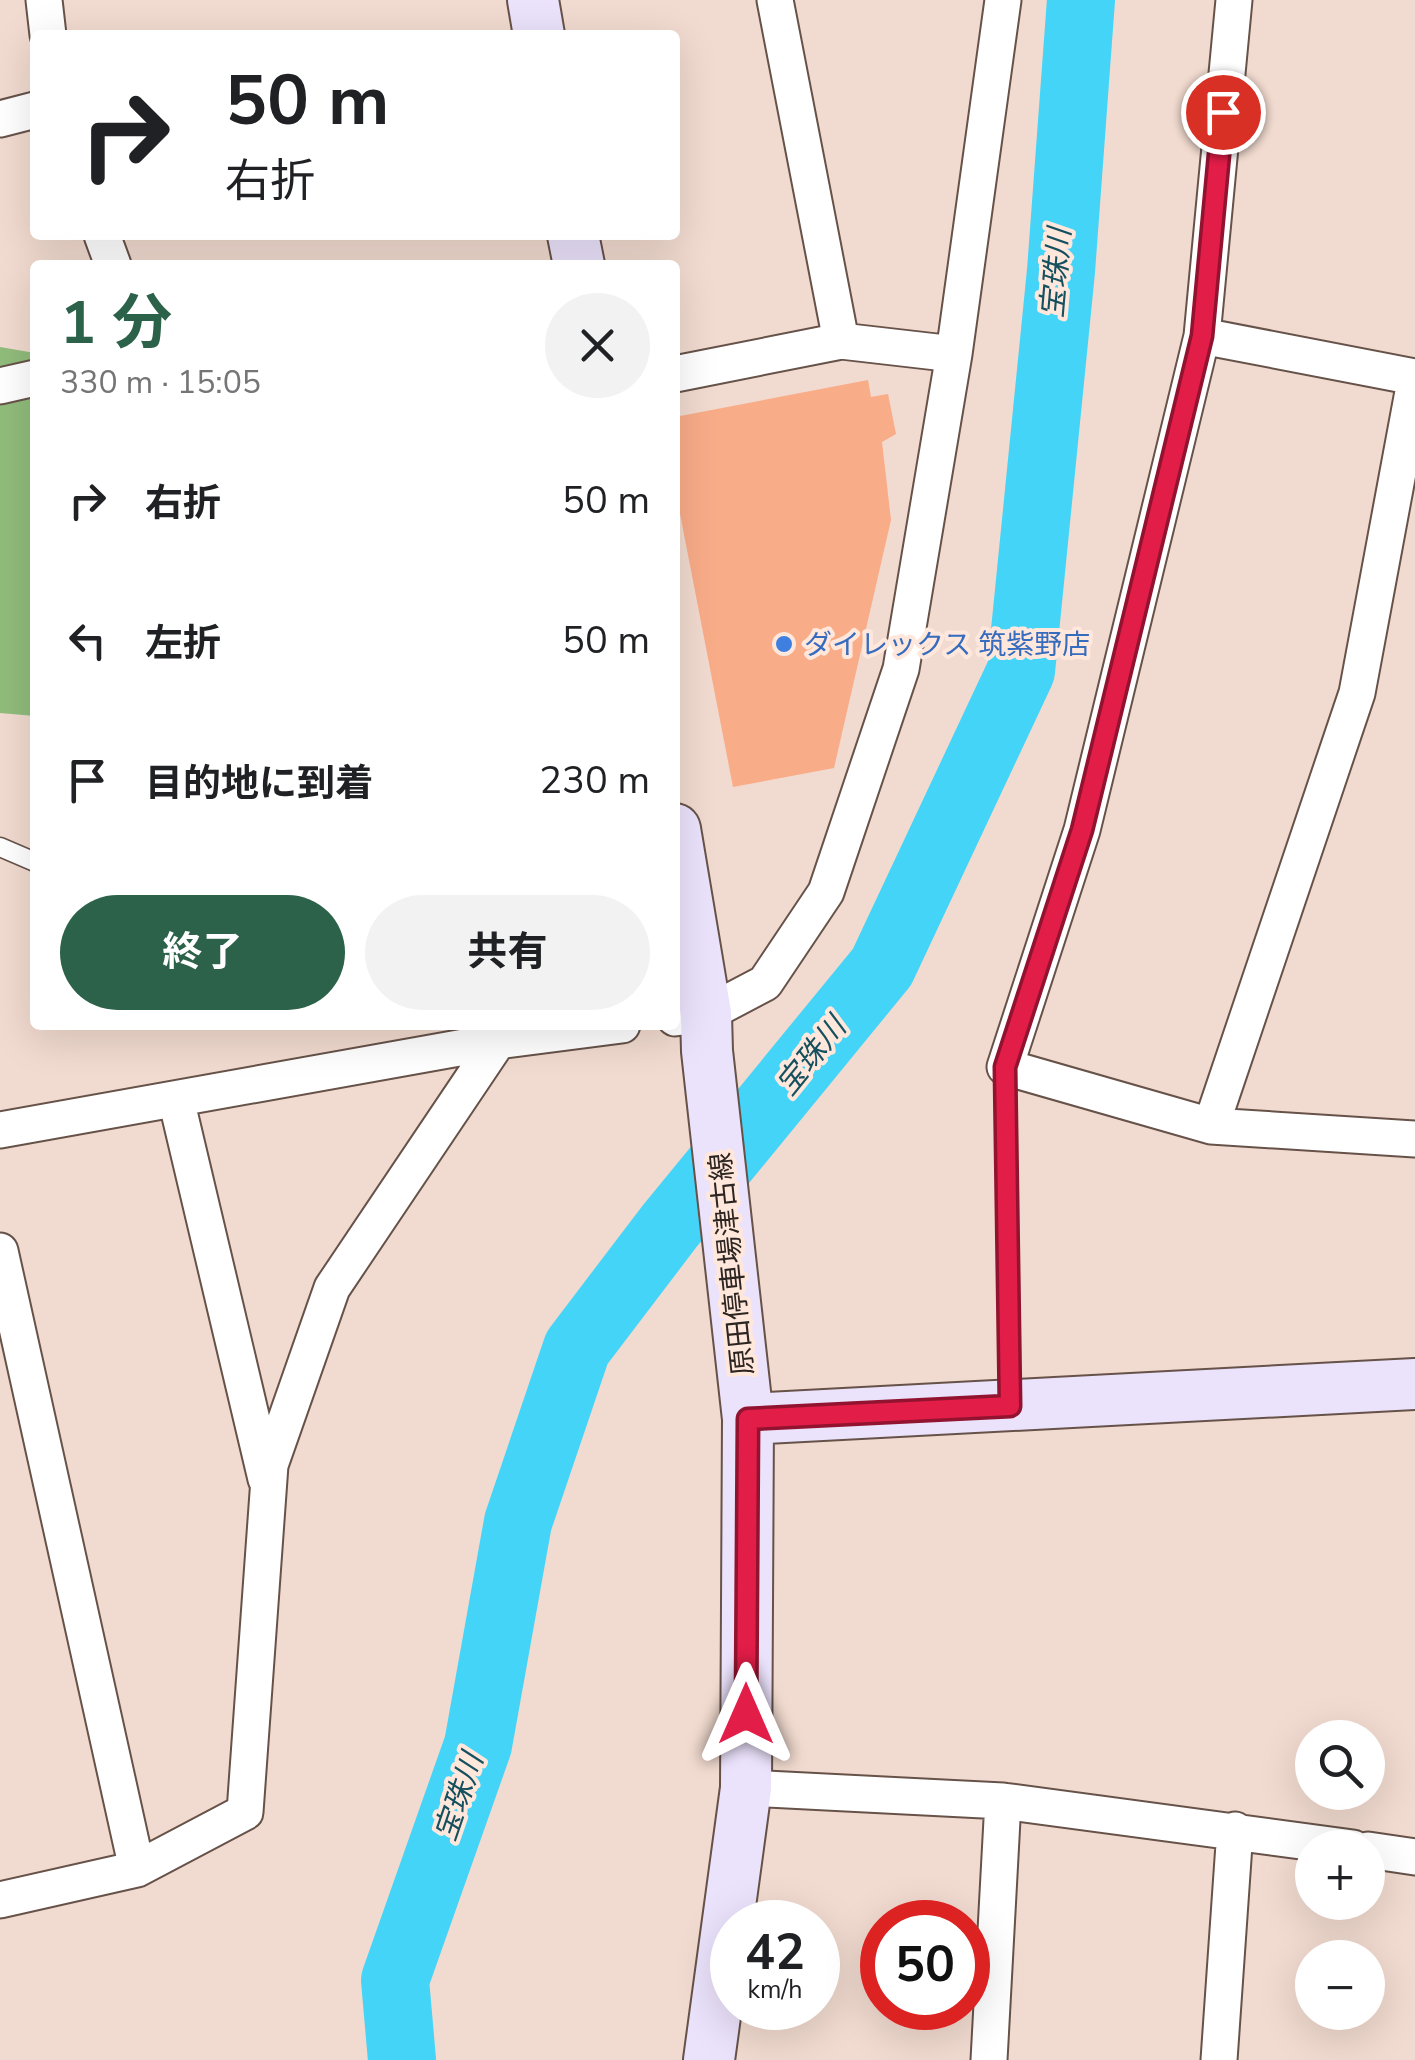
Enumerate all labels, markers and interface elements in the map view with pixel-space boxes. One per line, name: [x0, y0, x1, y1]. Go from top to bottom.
text: 50 m: [225, 53, 389, 149]
icon: right: [60, 70, 190, 200]
pin: [1181, 70, 1266, 155]
icon: arrive: [1196, 85, 1251, 140]
text: 右折: [225, 151, 315, 212]
water label: 宝珠川: [1032, 223, 1081, 320]
text: 1 分: [60, 282, 172, 364]
button: close: [545, 293, 650, 398]
text: 330 m · 15:05: [60, 361, 261, 404]
icon: right: [60, 473, 115, 528]
text: 50 m: [562, 475, 650, 526]
text: 右折: [145, 478, 221, 529]
icon: left: [60, 613, 115, 668]
text: 50 m: [562, 615, 650, 666]
text: 左折: [145, 618, 221, 669]
place label: ダイレックス 筑紫野店: [804, 626, 1090, 664]
marker: ダイレックス 筑紫野店: [773, 633, 795, 655]
icon: arrive: [60, 753, 115, 808]
text: 230 m: [539, 755, 650, 806]
text: 目的地に到着: [145, 758, 373, 809]
button: 終了: [60, 895, 345, 1010]
button: 共有: [365, 895, 650, 1010]
water label: 宝珠川: [767, 1006, 858, 1104]
street label: 原田停車場津古線: [701, 1151, 763, 1377]
position arrow: [694, 1662, 798, 1766]
map controls: [1295, 1720, 1385, 2030]
button: search: [1295, 1720, 1385, 1810]
water label: 宝珠川: [425, 1745, 494, 1846]
button: +: [1295, 1830, 1385, 1920]
speed limit sign: 50: [860, 1900, 990, 2030]
text: 42: [745, 1918, 805, 1987]
button: −: [1295, 1940, 1385, 2030]
text: km/h: [747, 1973, 803, 2007]

